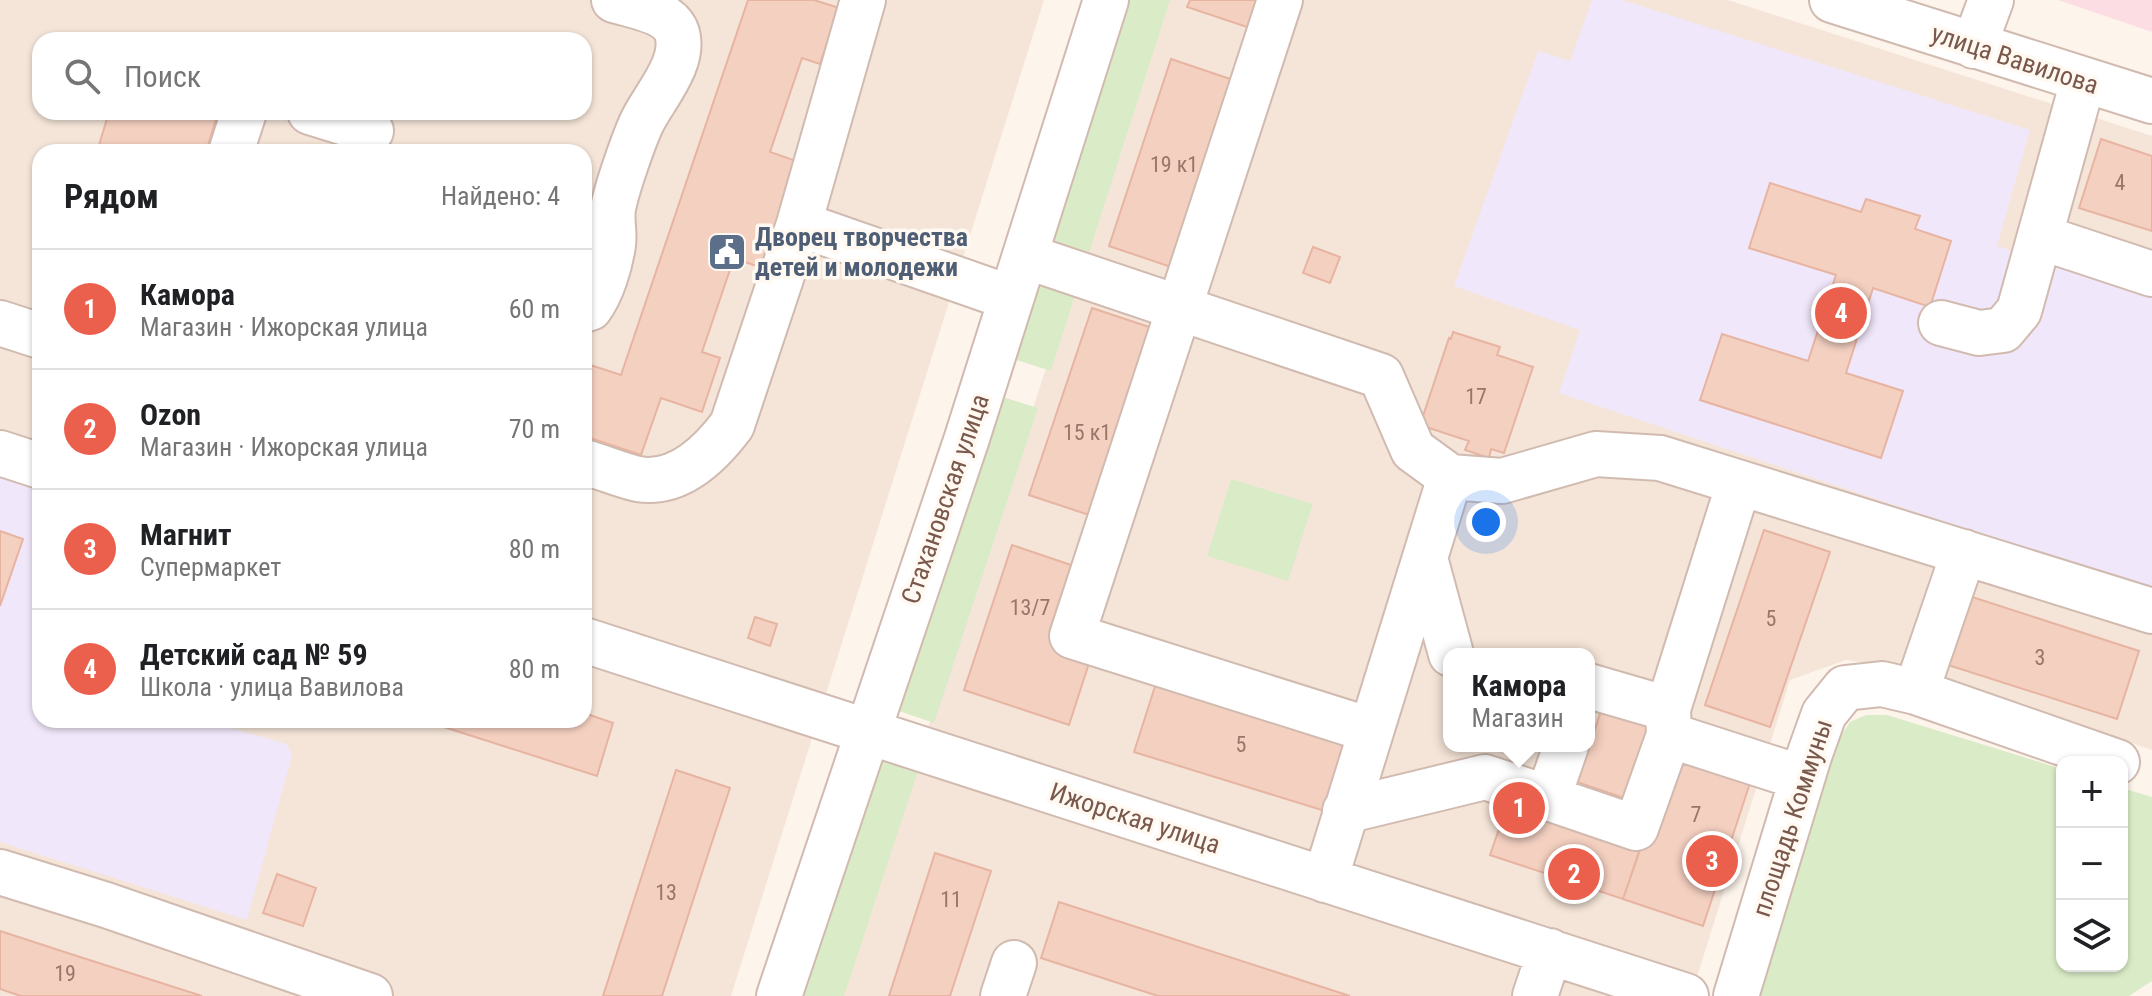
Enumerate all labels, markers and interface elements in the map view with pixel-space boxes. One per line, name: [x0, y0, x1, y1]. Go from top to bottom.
street label: улица Вавилова: [1928, 18, 2102, 100]
search box: [32, 32, 592, 120]
icon: search: [60, 54, 104, 98]
text: Поиск: [124, 59, 201, 94]
house number: 19 к1: [1150, 152, 1198, 177]
house number: 4: [2115, 170, 2126, 195]
text: Рядом: [64, 176, 159, 216]
text: Найдено: 4: [441, 181, 560, 211]
place label: Дворец творчества детей и молодежи: [755, 222, 968, 282]
public building icon: Дворец творчества детей и молодежи: [706, 231, 748, 273]
text: Камора: [140, 277, 235, 312]
pin: 4: [1815, 283, 1867, 343]
text: 1: [83, 294, 97, 324]
text: 60 m: [509, 294, 560, 324]
text: Магазин · Ижорская улица: [140, 312, 428, 342]
house number: 17: [1465, 384, 1487, 409]
street label: Стахановская улица: [895, 390, 995, 608]
text: Ozon: [140, 397, 201, 432]
text: 2: [83, 414, 97, 444]
text: 70 m: [509, 414, 560, 444]
house number: 15 к1: [1063, 420, 1111, 445]
text: Магазин · Ижорская улица: [140, 432, 428, 462]
your location: [1466, 502, 1506, 542]
text: Магнит: [140, 517, 232, 552]
text: 3: [83, 534, 97, 564]
text: 80 m: [509, 534, 560, 564]
text: Супермаркет: [140, 552, 281, 582]
house number: 13/7: [1010, 595, 1050, 620]
house number: 5: [1766, 606, 1776, 631]
text: Детский сад № 59: [140, 637, 368, 672]
house number: 3: [2035, 645, 2045, 670]
popup: [1443, 648, 1595, 752]
text: 4: [83, 654, 97, 684]
text: 80 m: [509, 654, 560, 684]
text: Камора: [1472, 668, 1566, 703]
text: Школа · улица Вавилова: [140, 672, 404, 702]
text: Магазин: [1472, 703, 1564, 733]
street label: площадь Коммуны: [1746, 716, 1838, 920]
house number: 5: [1236, 732, 1246, 757]
map controls: [2056, 756, 2128, 972]
button: +: [2056, 756, 2128, 828]
street label: Ижорская улица: [1046, 776, 1224, 860]
pin: 1: [1493, 778, 1545, 838]
house number: 7: [1691, 802, 1701, 827]
button: −: [2056, 828, 2128, 900]
pin: 3: [1686, 831, 1738, 891]
pin: 2: [1548, 844, 1600, 904]
house number: 13: [655, 880, 677, 905]
house number: 11: [940, 887, 962, 912]
button: layers: [2056, 900, 2128, 972]
house number: 19: [54, 961, 76, 986]

